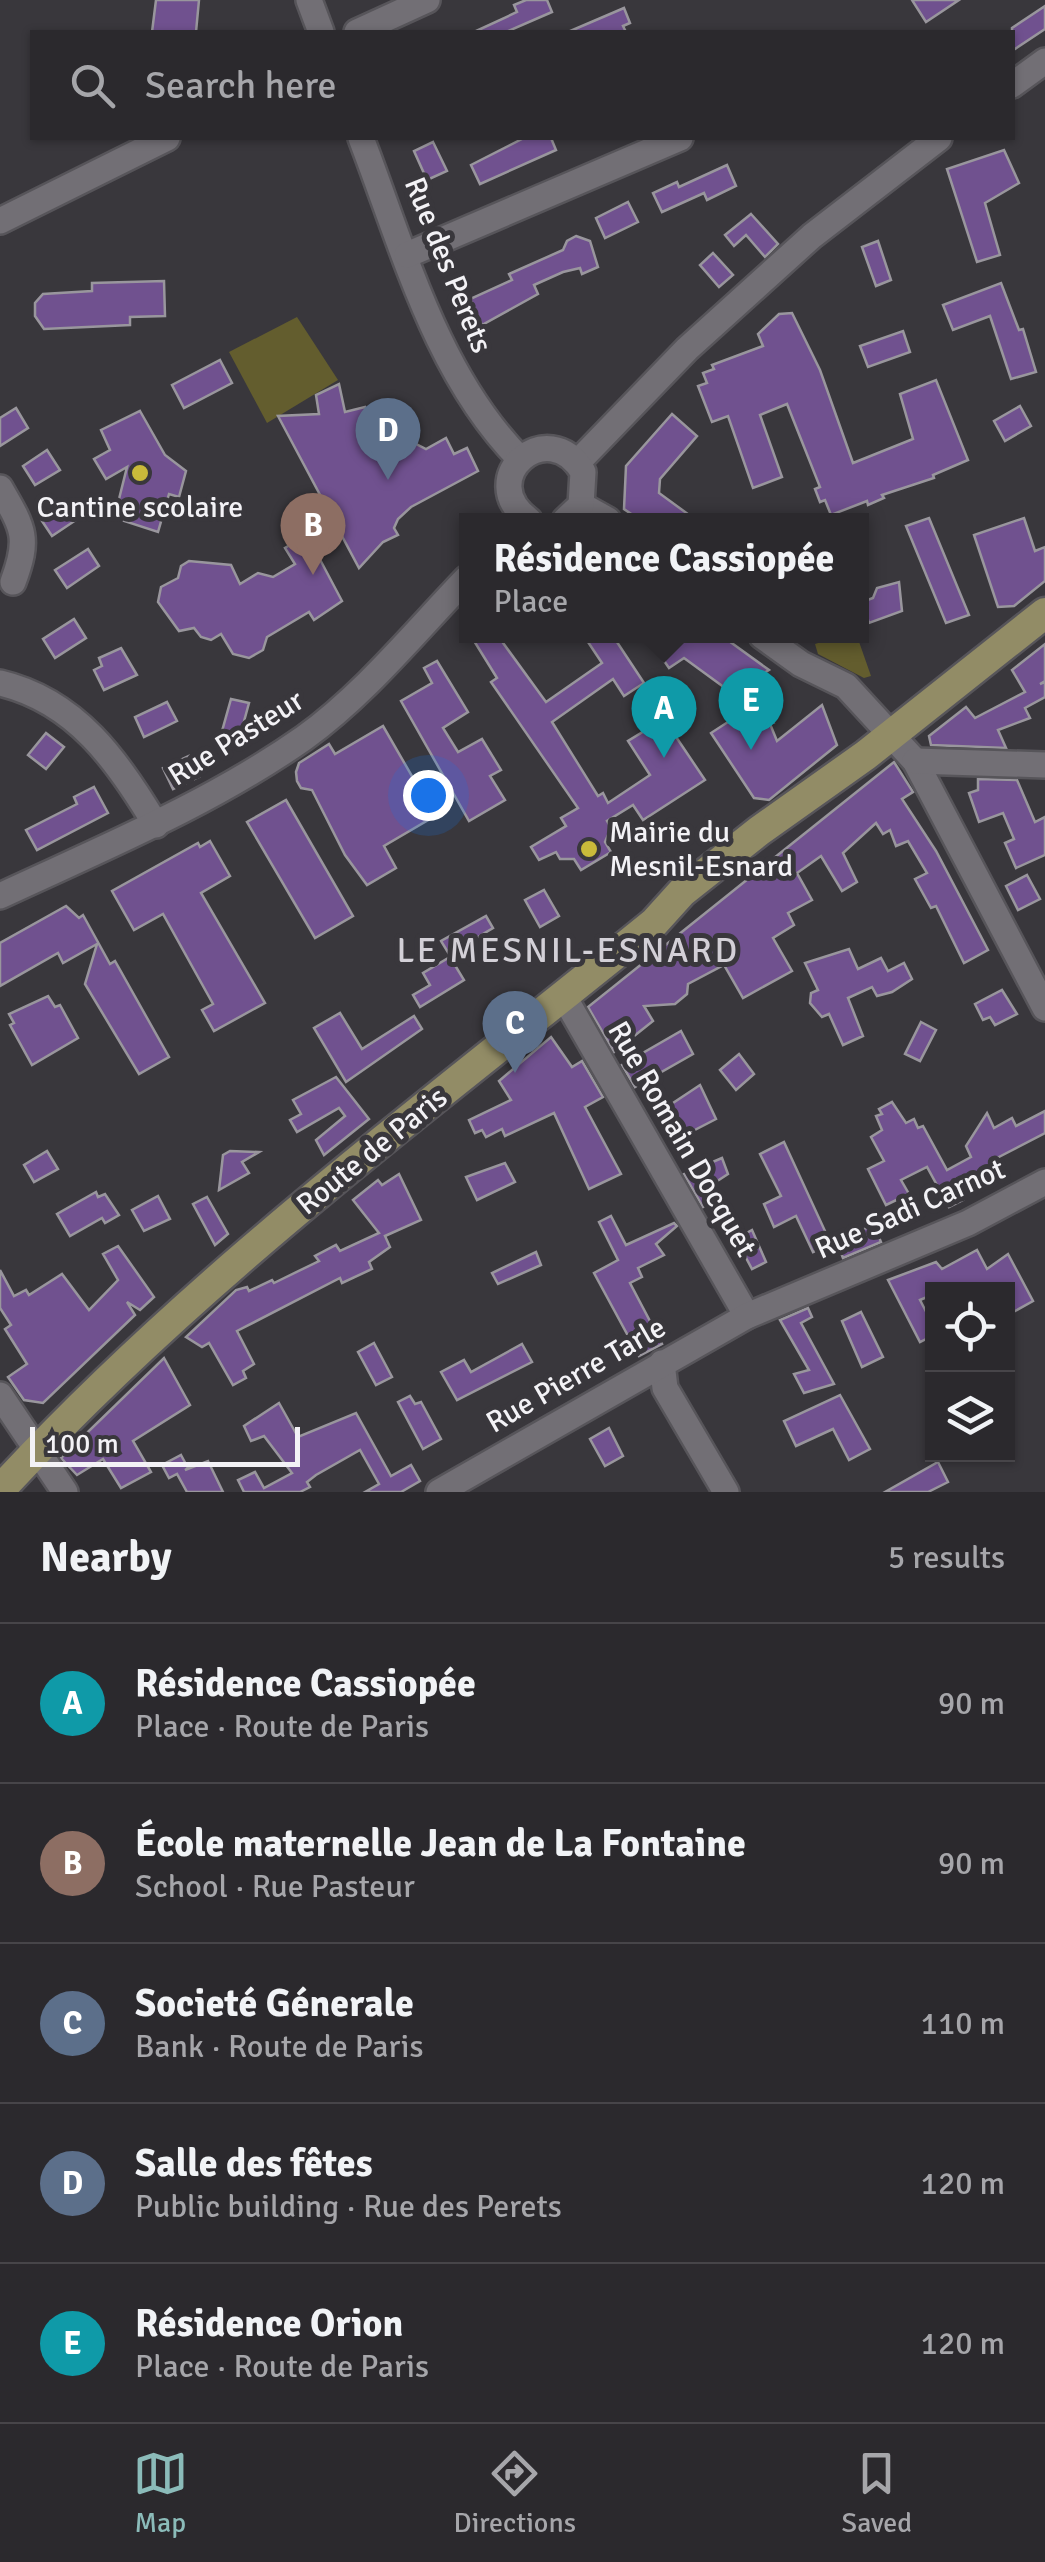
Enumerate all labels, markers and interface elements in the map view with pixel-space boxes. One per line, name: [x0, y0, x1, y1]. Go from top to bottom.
search box: [30, 30, 1015, 140]
icon: search: [65, 58, 120, 113]
text: Search here: [145, 62, 337, 109]
street label: Rue des Perets: [396, 172, 500, 358]
pin: D: [356, 398, 420, 480]
marker: Cantine scolaire: [129, 462, 151, 484]
place label: Cantine scolaire: [37, 489, 243, 526]
pin: B: [280, 492, 346, 575]
popup: [459, 513, 869, 643]
text: Résidence Cassiopée: [494, 535, 834, 582]
text: Place: [494, 582, 568, 621]
pin: E: [718, 668, 784, 750]
pin: A: [632, 676, 696, 758]
street label: Rue Pasteur: [161, 682, 311, 794]
your location: [403, 770, 454, 821]
place label: Mairie du Mesnil-Esnard: [609, 814, 793, 885]
marker: Mairie du Mesnil-Esnard: [578, 838, 600, 860]
district label: LE MESNIL-ESNARD: [396, 929, 740, 972]
pin: C: [482, 990, 548, 1073]
street label: Rue Romain Docquet: [600, 1015, 764, 1263]
street label: Route de Paris: [289, 1079, 455, 1223]
street label: Rue Sadi Carnot: [809, 1151, 1011, 1267]
map controls: [925, 1282, 1015, 1462]
button: locate: [925, 1282, 1015, 1372]
street label: Rue Pierre Tarle: [480, 1309, 672, 1441]
button: layers: [925, 1372, 1015, 1462]
scale bar: [30, 1422, 300, 1466]
text: 100 m: [45, 1427, 119, 1461]
text: Nearby: [40, 1532, 172, 1583]
text: 5 results: [888, 1538, 1005, 1577]
text: Résidence Cassiopée: [135, 1660, 476, 1707]
text: A: [62, 1684, 83, 1723]
text: 90 m: [938, 1684, 1005, 1723]
text: Place · Route de Paris: [135, 1707, 429, 1746]
text: École maternelle Jean de La Fontaine: [135, 1820, 746, 1867]
text: B: [63, 1844, 82, 1883]
text: 90 m: [938, 1844, 1005, 1883]
text: School · Rue Pasteur: [135, 1867, 415, 1906]
text: Societé Génerale: [135, 1980, 414, 2027]
text: C: [63, 2004, 82, 2043]
text: 110 m: [921, 2004, 1005, 2043]
text: Bank · Route de Paris: [135, 2027, 424, 2066]
text: Salle des fêtes: [135, 2140, 373, 2187]
text: D: [62, 2164, 83, 2203]
text: 120 m: [921, 2164, 1005, 2203]
text: Public building · Rue des Perets: [135, 2187, 562, 2226]
text: Résidence Orion: [135, 2300, 403, 2347]
text: E: [63, 2324, 82, 2363]
text: 120 m: [921, 2324, 1005, 2363]
text: Place · Route de Paris: [135, 2347, 429, 2386]
tab: Map: [133, 2446, 188, 2540]
tab: Directions: [454, 2446, 576, 2540]
tab: Saved: [842, 2446, 912, 2540]

